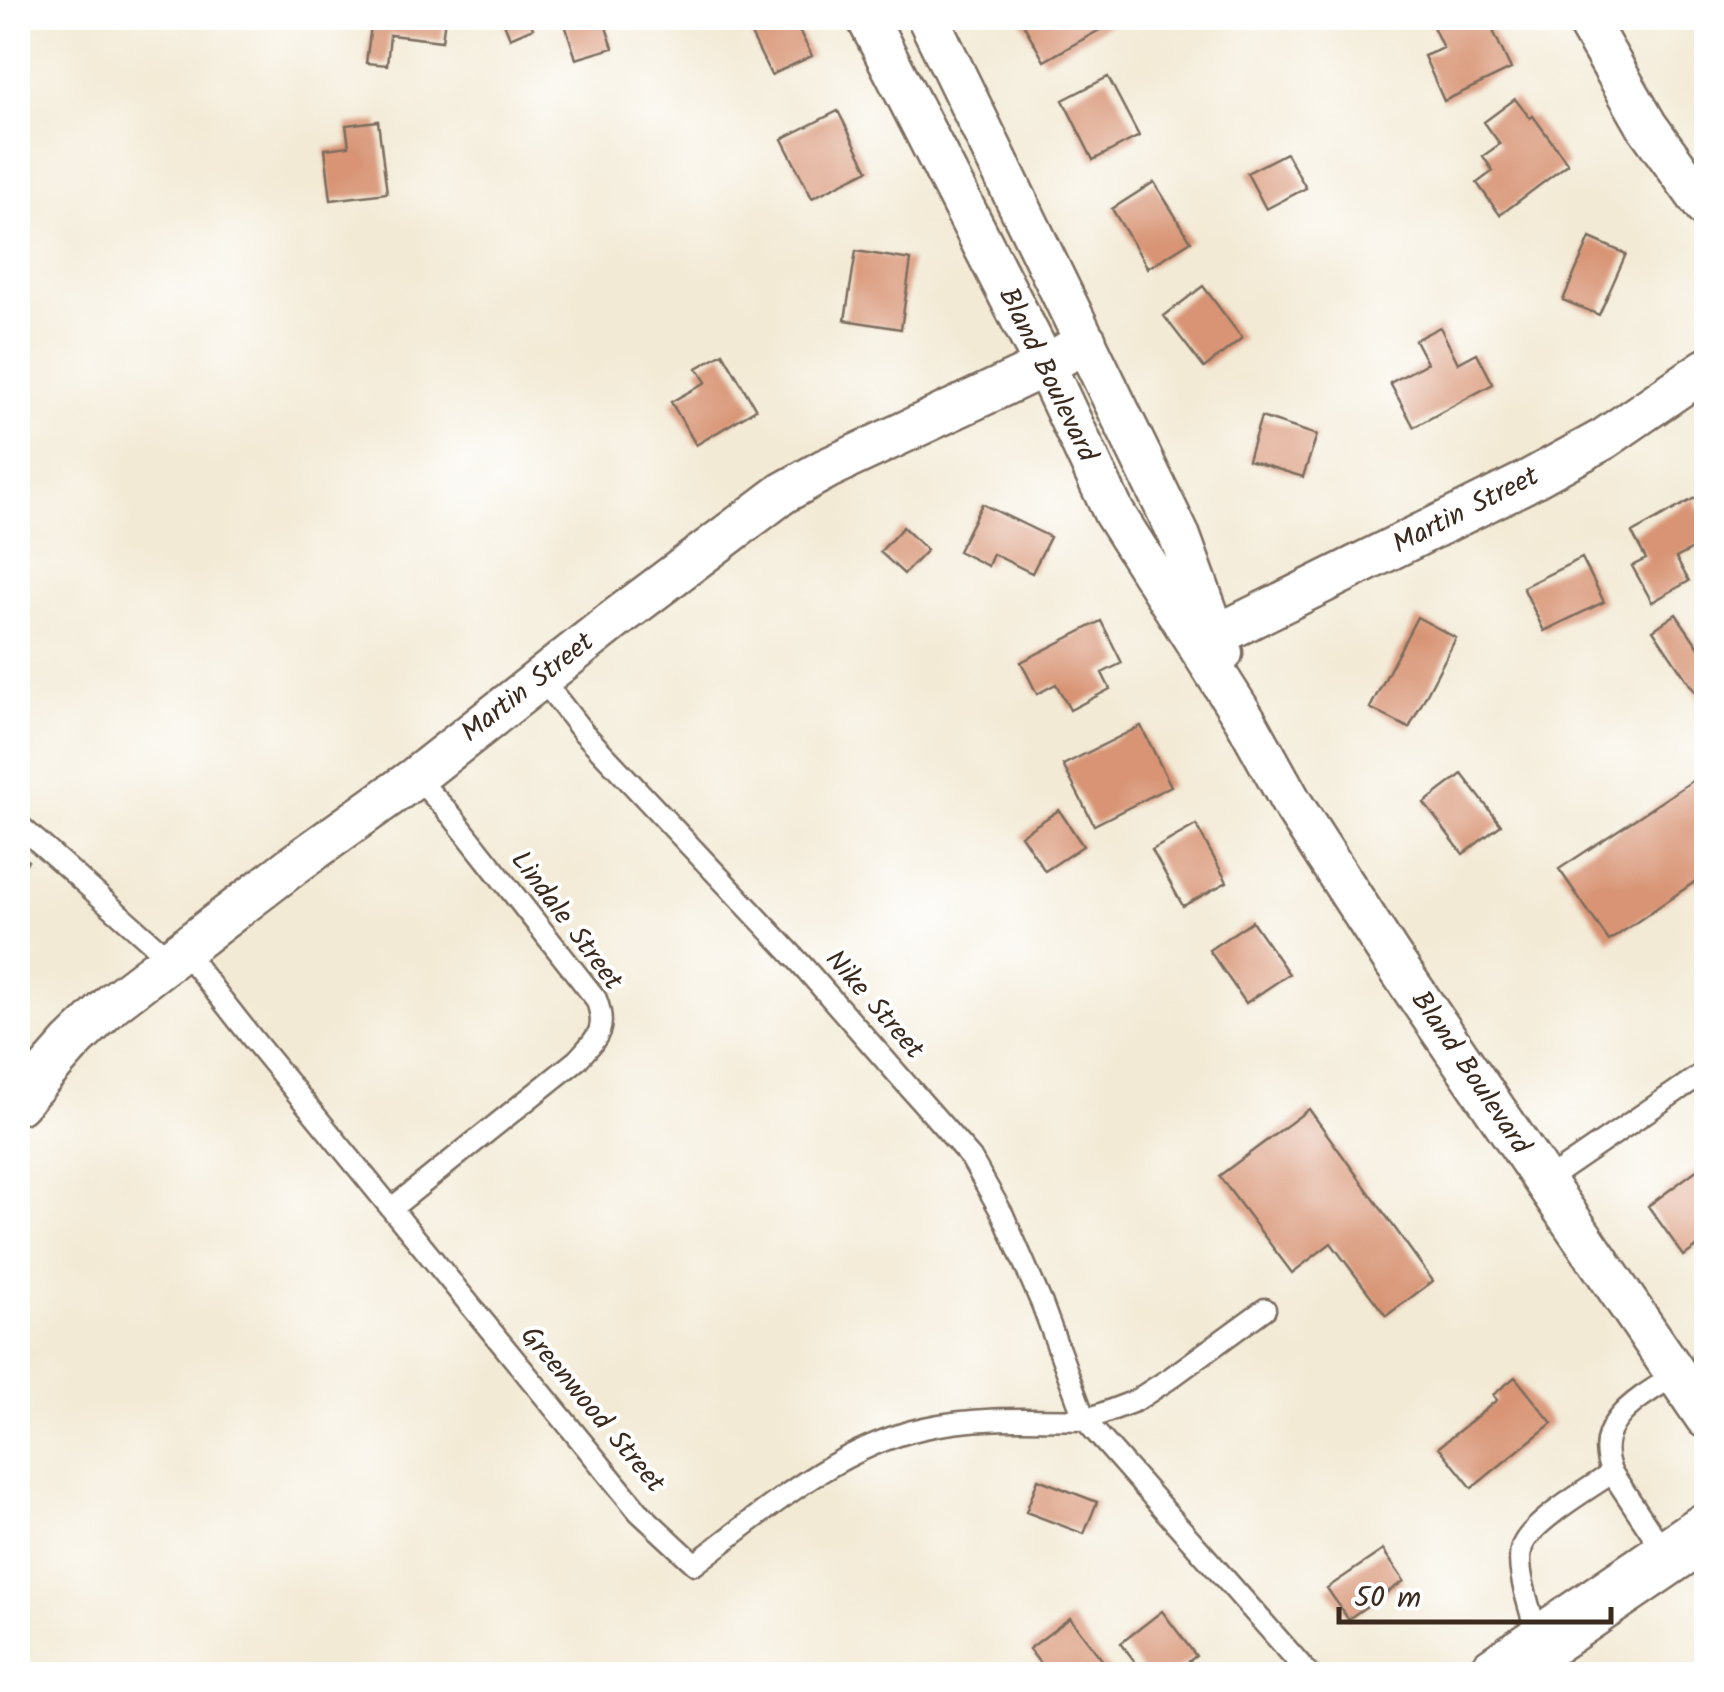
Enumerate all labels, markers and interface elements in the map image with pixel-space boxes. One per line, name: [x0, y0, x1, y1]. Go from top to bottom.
street label: Bland Boulevard: [985, 280, 1109, 471]
street label: Martin Street: [1385, 454, 1548, 567]
street label: Martin Street: [451, 621, 605, 755]
street label: Lindale Street: [498, 841, 635, 1002]
street label: Nike Street: [813, 940, 936, 1071]
street label: Bland Boulevard: [1398, 982, 1542, 1165]
street label: Greenwood Street: [508, 1316, 676, 1505]
scale bar: [1339, 1562, 1612, 1624]
text: 50 m: [1354, 1575, 1421, 1623]

